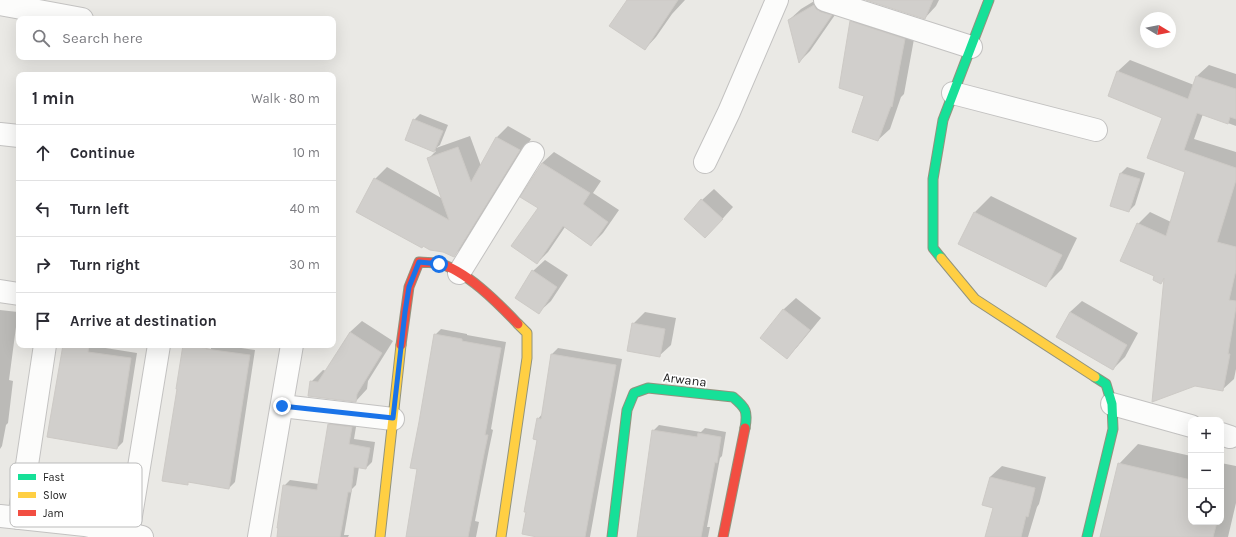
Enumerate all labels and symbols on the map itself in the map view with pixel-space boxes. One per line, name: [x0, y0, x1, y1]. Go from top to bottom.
north arrow: [1140, 12, 1176, 48]
route start: [430, 255, 448, 273]
street label: Arwana: [662, 369, 708, 390]
route end: [273, 397, 291, 415]
legend: [10, 463, 142, 527]
text: Fast: [43, 471, 64, 484]
text: Slow: [43, 489, 67, 502]
text: Jam: [43, 507, 64, 520]

